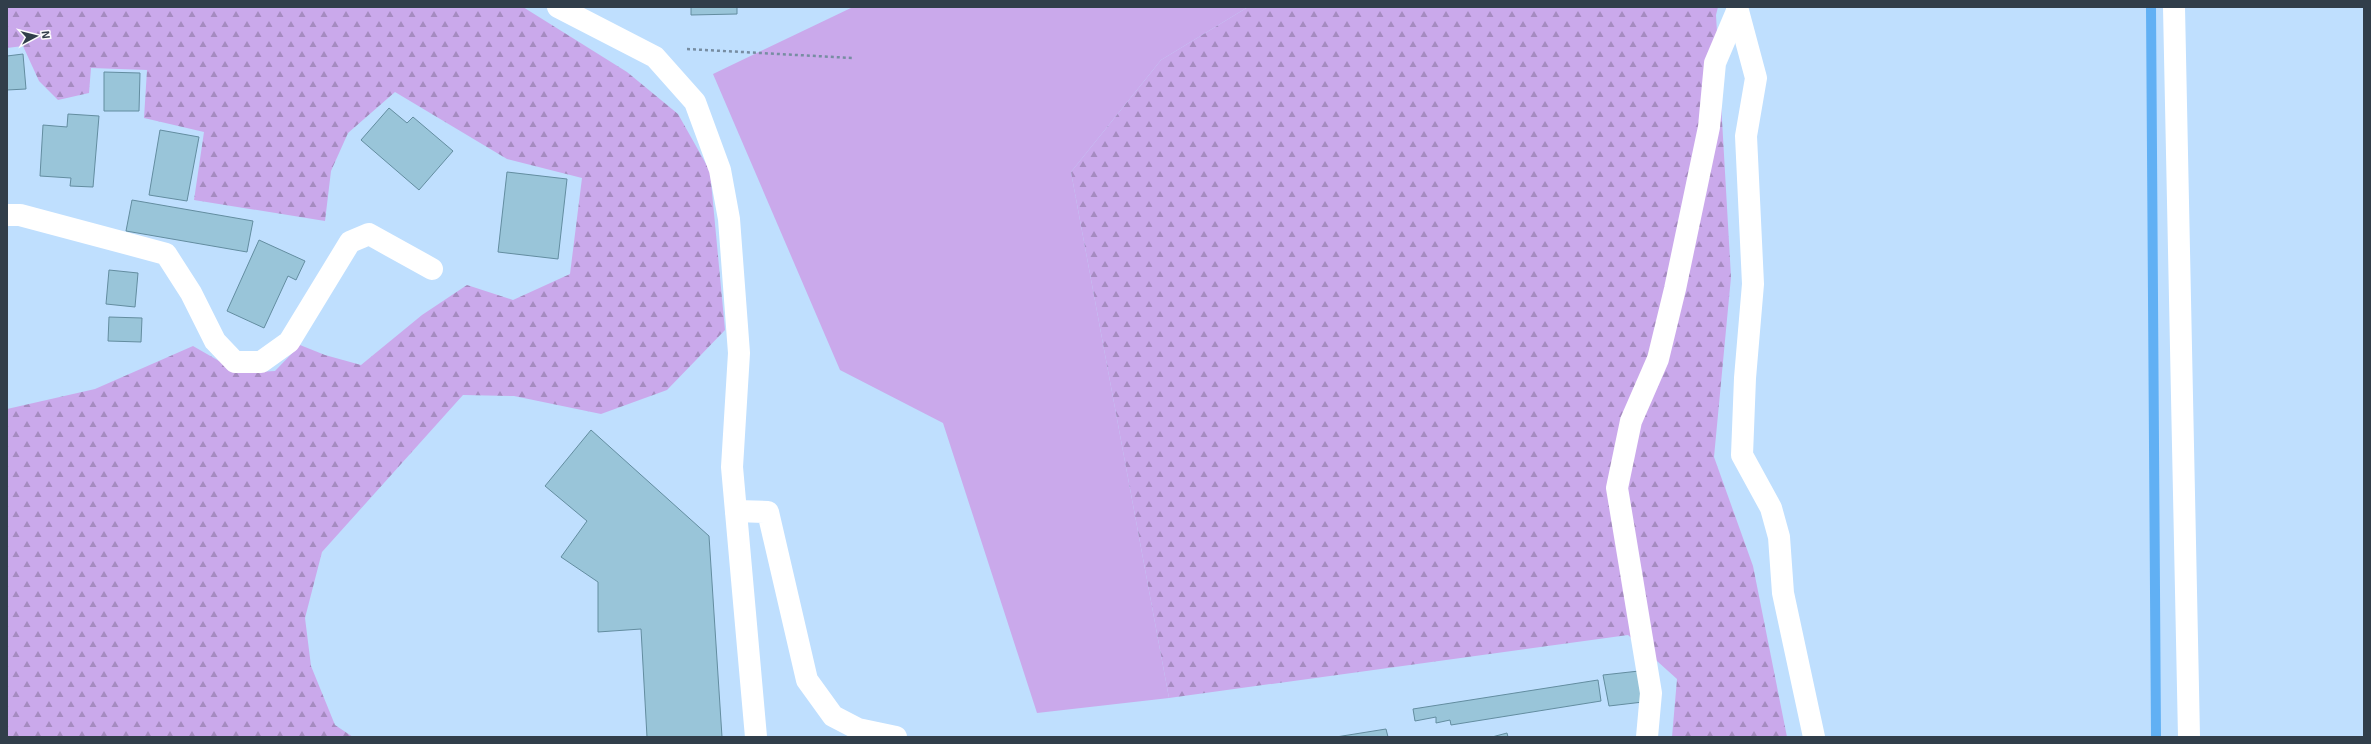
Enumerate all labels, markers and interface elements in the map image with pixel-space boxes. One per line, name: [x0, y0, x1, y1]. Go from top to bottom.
north arrow: [16, 16, 56, 56]
text: N: [39, 30, 53, 40]

